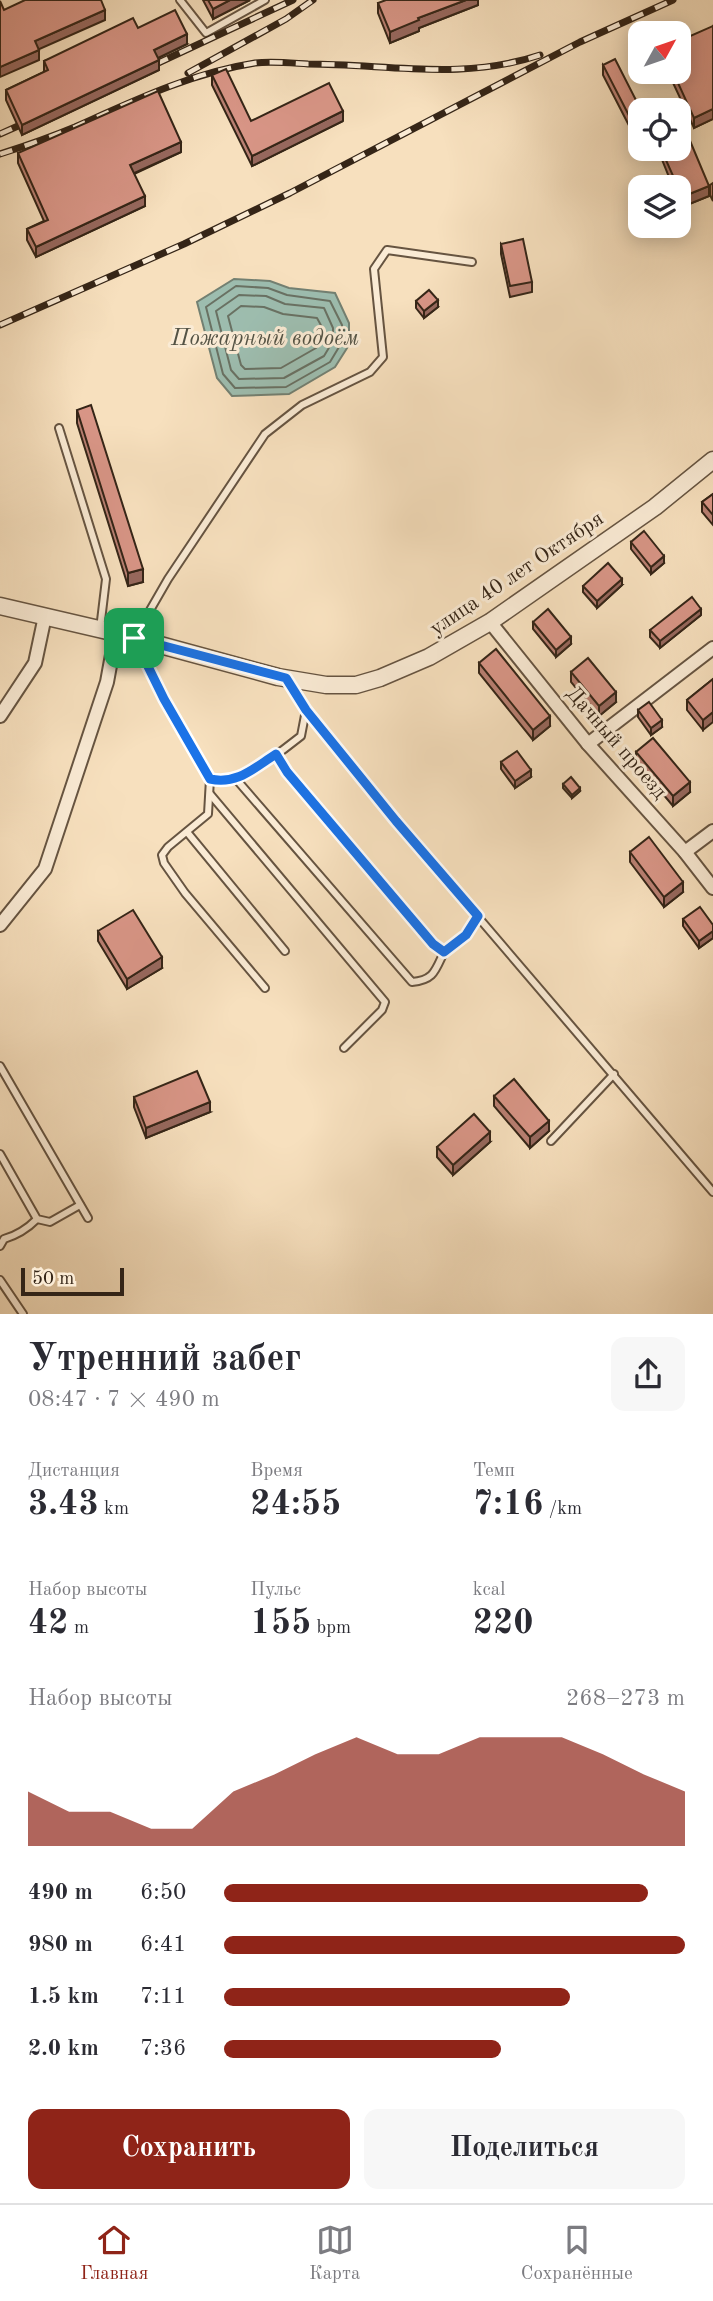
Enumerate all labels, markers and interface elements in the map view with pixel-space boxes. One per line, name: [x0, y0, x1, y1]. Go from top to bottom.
north arrow: [628, 21, 691, 84]
map controls: [628, 21, 691, 238]
button: locate: [628, 98, 691, 161]
button: layers: [628, 175, 691, 238]
water label: Пожарный водоём: [170, 327, 359, 351]
street label: улица 40 лет Октября: [426, 508, 608, 640]
pin: [104, 608, 164, 668]
icon: arrive: [115, 619, 153, 657]
street label: Дачный проезд: [562, 683, 671, 804]
scale bar: [21, 1265, 124, 1297]
text: 50 m: [32, 1270, 74, 1289]
button: share: [611, 1337, 685, 1411]
text: Утренний забег: [28, 1341, 301, 1379]
text: 08:47 · 7 × 490 m: [28, 1388, 220, 1411]
text: Дистанция: [28, 1462, 120, 1481]
text: Время: [250, 1462, 303, 1481]
text: Темп: [473, 1462, 515, 1481]
text: 3.43: [28, 1487, 99, 1522]
text: 24:55: [250, 1487, 341, 1522]
text: 7:16: [473, 1487, 543, 1522]
text: km: [99, 1500, 129, 1519]
text: /km: [543, 1500, 582, 1519]
text: Набор высоты: [28, 1581, 147, 1600]
text: Пульс: [250, 1581, 301, 1600]
text: kcal: [473, 1581, 505, 1600]
text: 42: [28, 1606, 69, 1641]
text: 155: [250, 1606, 311, 1641]
text: 220: [473, 1606, 534, 1641]
text: m: [69, 1619, 89, 1638]
text: bpm: [311, 1619, 351, 1638]
text: Набор высоты: [28, 1687, 172, 1710]
text: 268–273 m: [566, 1687, 685, 1710]
text: 490 m: [28, 1881, 93, 1904]
text: 6:50: [140, 1881, 186, 1904]
text: 980 m: [28, 1933, 93, 1956]
text: 6:41: [140, 1933, 186, 1956]
text: 1.5 km: [28, 1985, 99, 2008]
text: 7:11: [140, 1985, 186, 2008]
text: 2.0 km: [28, 2037, 99, 2060]
text: 7:36: [140, 2037, 186, 2060]
button: Сохранить: [28, 2109, 350, 2189]
button: Поделиться: [364, 2109, 685, 2189]
tab: Главная: [80, 2221, 149, 2286]
tab: Карта: [309, 2221, 360, 2286]
tab: Сохранённые: [521, 2221, 633, 2286]

